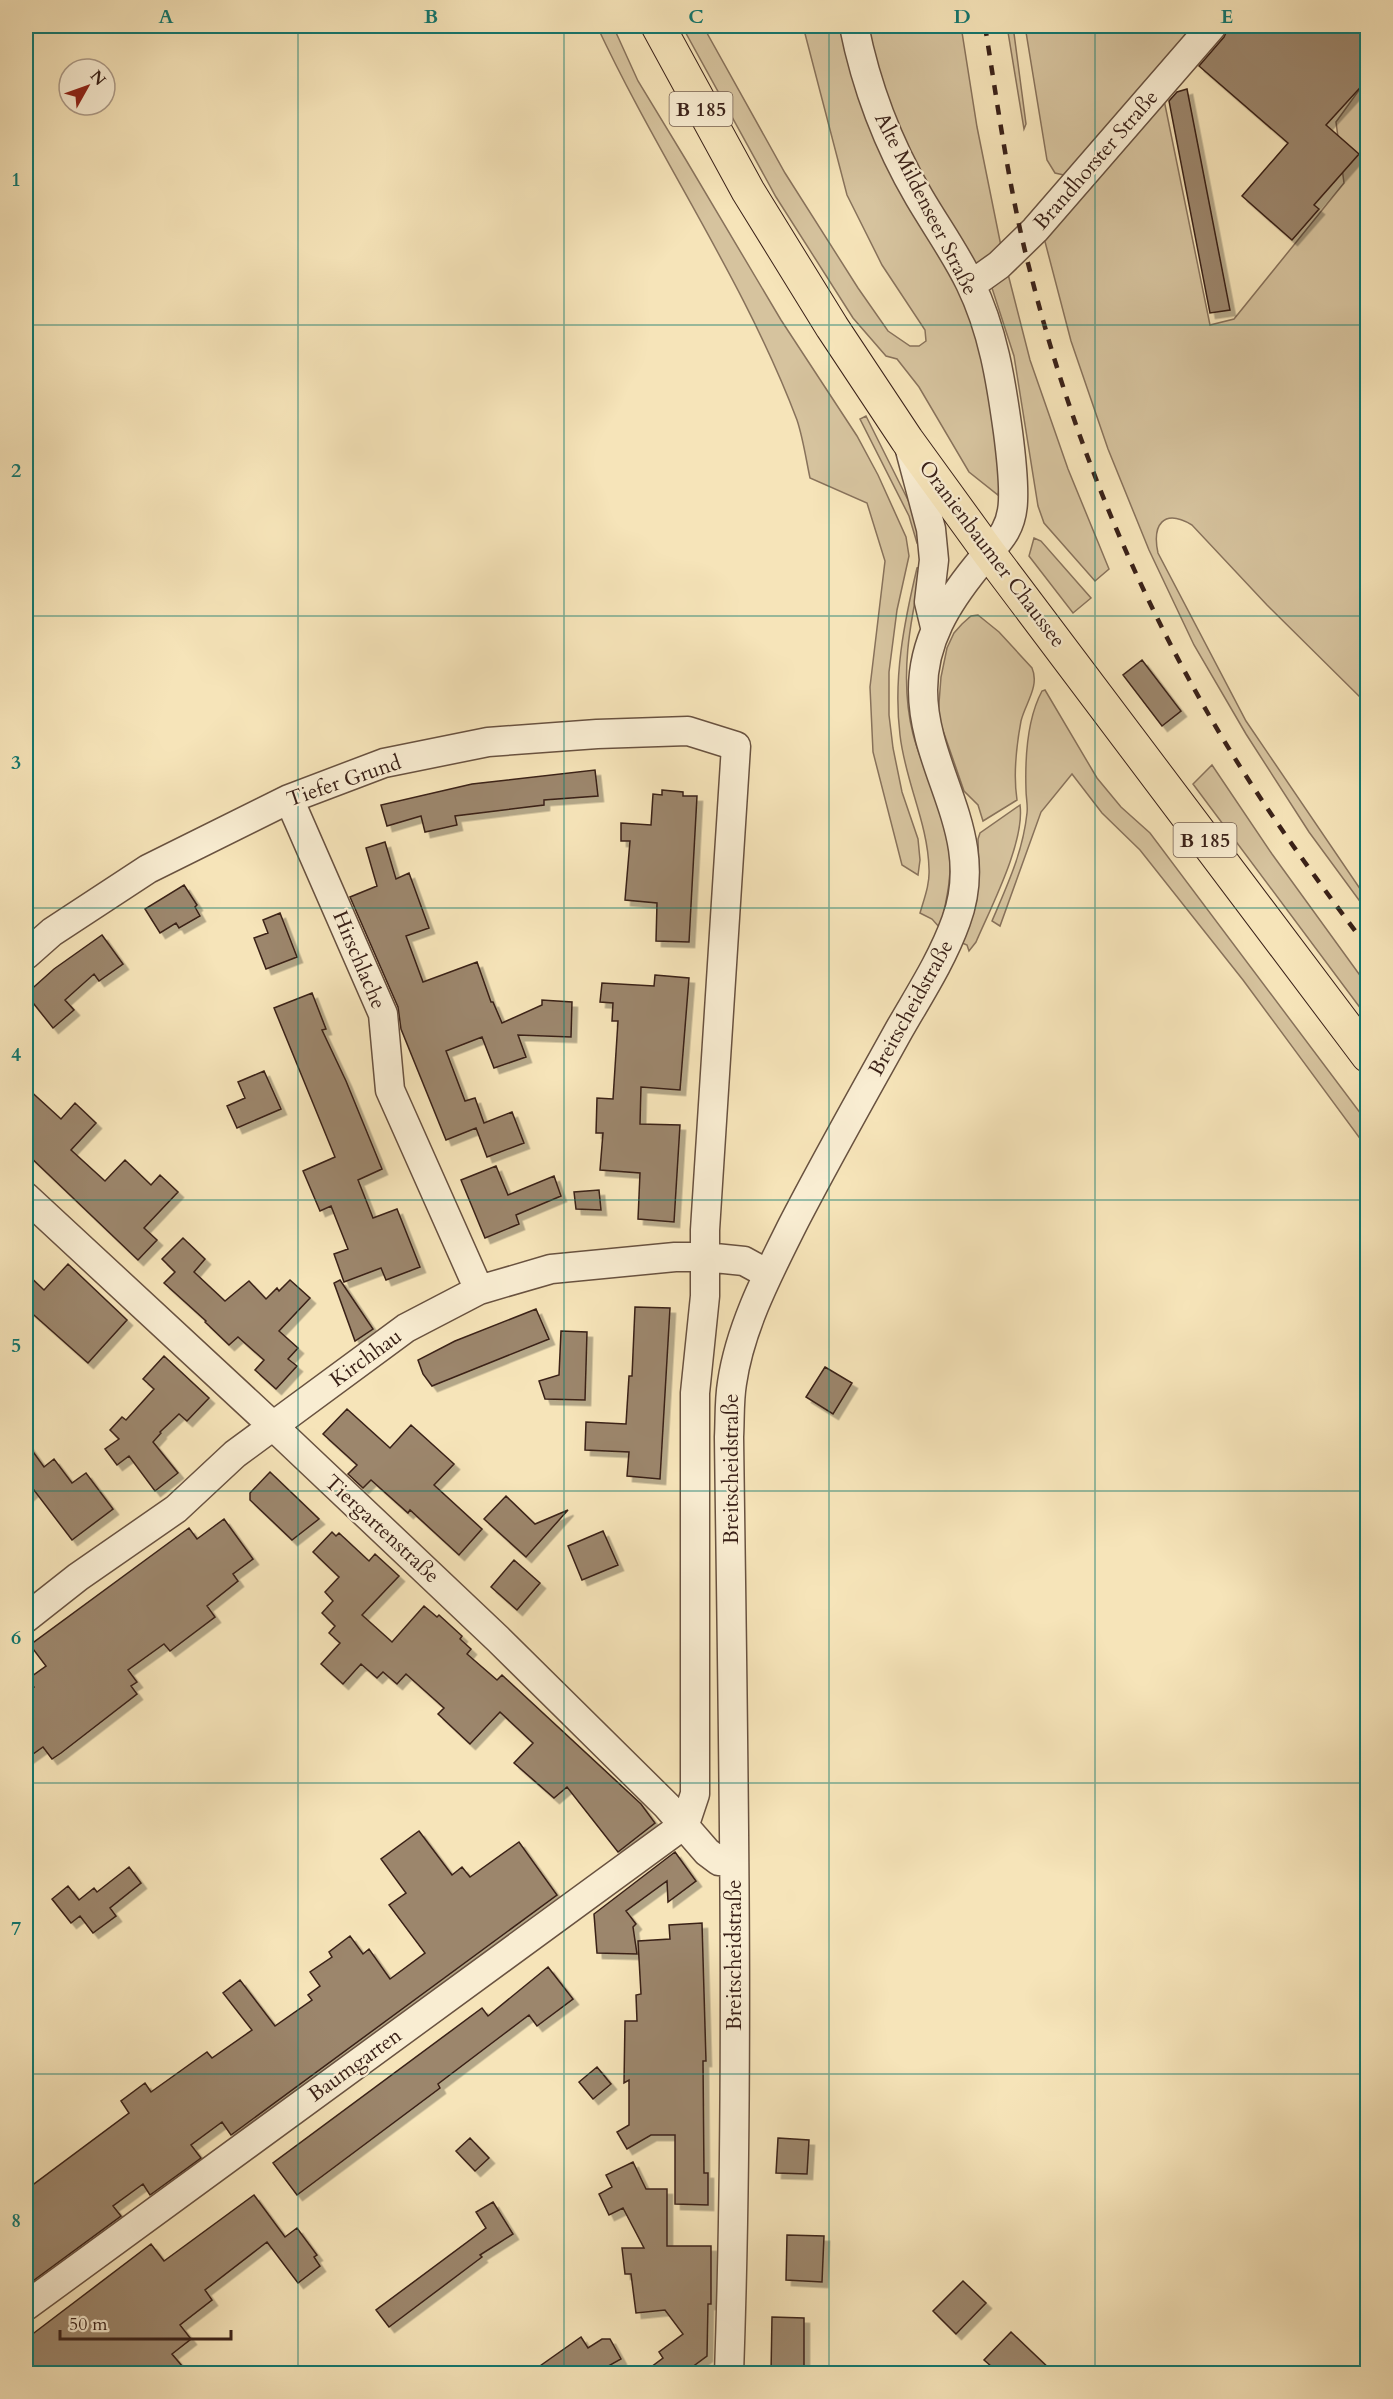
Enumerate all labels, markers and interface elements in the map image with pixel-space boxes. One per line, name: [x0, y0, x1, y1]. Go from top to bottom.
text: A: [158, 3, 174, 30]
text: B: [424, 3, 438, 30]
text: C: [688, 3, 704, 30]
text: D: [953, 3, 971, 30]
text: E: [1221, 3, 1233, 30]
north arrow: [57, 57, 117, 117]
text: N: [85, 66, 111, 90]
street label: Brandhorster Straße: [1027, 84, 1165, 236]
road number: B 185: [670, 92, 732, 126]
street label: Alte Mildenseer Straße: [867, 108, 985, 300]
text: 1: [11, 166, 21, 193]
street label: Oranienbaumer Chaussee: [912, 454, 1072, 654]
text: 2: [11, 457, 21, 484]
street label: Tiefer Grund: [283, 748, 405, 814]
text: 3: [11, 749, 21, 776]
road number: B 185: [1174, 823, 1236, 857]
street label: Hirschlache: [325, 906, 393, 1014]
street label: Breitscheidstraße: [862, 935, 960, 1081]
text: 4: [11, 1041, 21, 1068]
street label: Kirchhau: [324, 1322, 408, 1394]
text: 5: [11, 1332, 21, 1359]
street label: Breitscheidstraße: [717, 1393, 746, 1545]
street label: Tiergartenstraße: [318, 1468, 446, 1590]
text: 6: [11, 1624, 21, 1651]
street label: Breitscheidstraße: [720, 1879, 749, 2031]
text: 7: [11, 1915, 21, 1942]
street label: Baumgarten: [302, 2021, 408, 2109]
text: 8: [11, 2207, 21, 2234]
scale bar: [60, 2303, 231, 2341]
text: 50 m: [69, 2312, 108, 2337]

